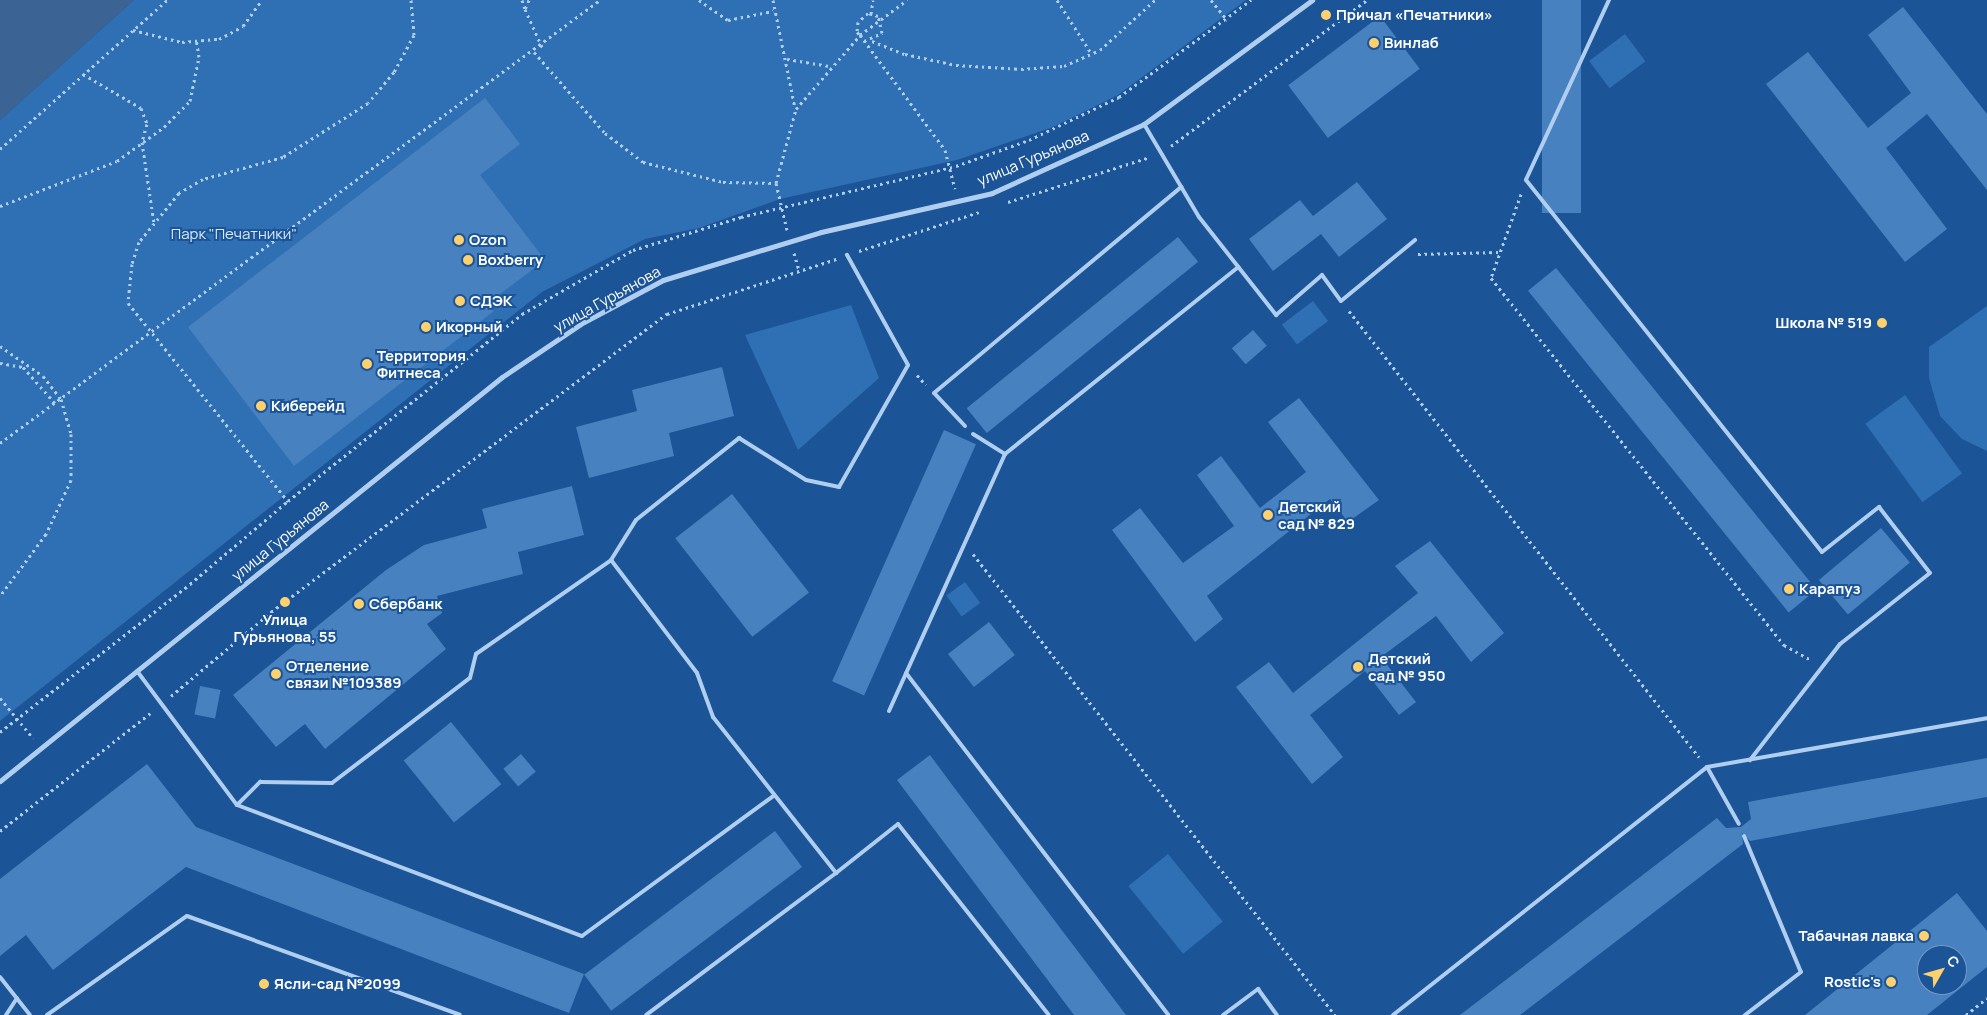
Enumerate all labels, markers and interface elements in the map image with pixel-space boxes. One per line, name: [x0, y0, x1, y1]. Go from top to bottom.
place label: Причал «Печатники»: [1336, 6, 1493, 24]
marker: Причал «Печатники»: [1320, 9, 1332, 21]
place label: Винлаб: [1384, 34, 1439, 52]
marker: Винлаб: [1368, 37, 1380, 49]
street label: улица Гурьянова: [974, 126, 1092, 190]
park label: Парк "Печатники": [171, 225, 297, 243]
place label: Ozon: [469, 231, 506, 249]
marker: Ozon: [453, 234, 465, 246]
place label: Boxberry: [478, 251, 543, 269]
marker: Boxberry: [462, 254, 474, 266]
street label: улица Гурьянова: [550, 262, 664, 336]
place label: СДЭК: [470, 292, 513, 310]
marker: СДЭК: [454, 295, 466, 307]
place label: Школа № 519: [1775, 314, 1872, 332]
marker: Школа № 519: [1876, 317, 1888, 329]
place label: Икорный: [436, 318, 503, 336]
marker: Икорный: [420, 321, 432, 333]
place label: Территория Фитнеса: [377, 346, 466, 381]
marker: Территория Фитнеса: [361, 358, 373, 370]
place label: Киберейд: [271, 397, 345, 415]
marker: Киберейд: [255, 400, 267, 412]
street label: улица Гурьянова: [228, 495, 332, 585]
place label: Детский сад № 829: [1278, 497, 1355, 532]
marker: Детский сад № 829: [1262, 509, 1274, 521]
place label: Карапуз: [1799, 580, 1861, 598]
marker: Карапуз: [1783, 583, 1795, 595]
place label: Сбербанк: [369, 595, 442, 613]
marker: Улица Гурьянова, 55: [279, 596, 291, 608]
marker: Сбербанк: [353, 598, 365, 610]
place label: Улица Гурьянова, 55: [234, 610, 336, 645]
place label: Детский сад № 950: [1368, 649, 1446, 684]
place label: Отделение связи №109389: [286, 656, 402, 691]
marker: Детский сад № 950: [1352, 661, 1364, 673]
marker: Отделение связи №109389: [270, 668, 282, 680]
place label: Табачная лавка: [1799, 927, 1914, 945]
marker: Табачная лавка: [1918, 930, 1930, 942]
north arrow: [1917, 945, 1967, 995]
text: С: [1943, 951, 1964, 971]
place label: Rostic's: [1824, 973, 1881, 991]
place label: Ясли-сад №2099: [274, 975, 401, 993]
marker: Rostic's: [1885, 976, 1897, 988]
marker: Ясли-сад №2099: [258, 978, 270, 990]

